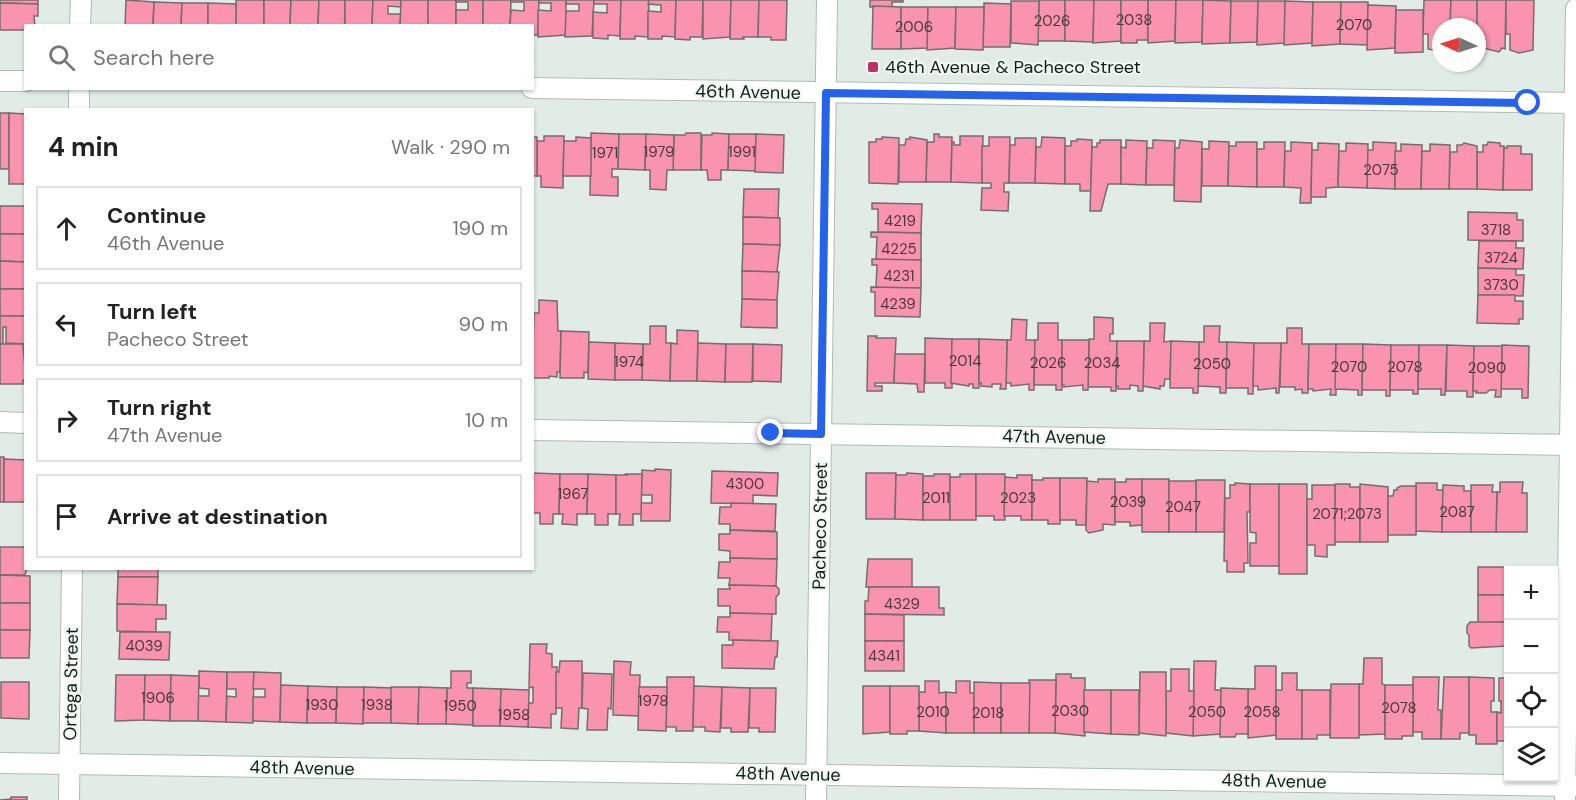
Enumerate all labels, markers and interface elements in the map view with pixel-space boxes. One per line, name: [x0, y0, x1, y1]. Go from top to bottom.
house number: 2038: [1116, 10, 1152, 30]
house number: 2026: [1034, 11, 1070, 31]
house number: 2070: [1336, 15, 1372, 35]
house number: 2006: [895, 17, 933, 37]
north arrow: [1432, 18, 1486, 72]
search box: [24, 24, 534, 90]
icon: search: [45, 41, 78, 74]
text: Search here: [93, 43, 214, 72]
place label: 46th Avenue & Pacheco Street: [885, 55, 1141, 79]
marker: 46th Avenue & Pacheco Street: [866, 60, 880, 74]
street label: 46th Avenue: [695, 79, 801, 105]
route start: [1514, 89, 1540, 115]
text: 4 min: [48, 130, 119, 164]
text: Walk · 290 m: [391, 134, 510, 160]
house number: 1979: [644, 142, 674, 162]
house number: 1991: [728, 142, 756, 162]
house number: 1971: [592, 143, 618, 163]
house number: 2075: [1363, 160, 1399, 180]
text: Continue: [107, 201, 206, 230]
house number: 4219: [884, 211, 916, 231]
icon: ahead: [50, 212, 83, 245]
text: 190 m: [452, 215, 508, 241]
house number: 3718: [1481, 220, 1511, 240]
text: 46th Avenue: [107, 230, 224, 256]
house number: 4225: [881, 239, 917, 259]
house number: 3724: [1484, 248, 1518, 268]
house number: 4231: [883, 266, 915, 286]
house number: 3730: [1483, 275, 1519, 295]
house number: 4239: [880, 294, 916, 314]
text: Turn left: [107, 297, 197, 326]
icon: left: [50, 308, 83, 341]
text: 90 m: [459, 311, 508, 337]
text: Pacheco Street: [107, 326, 249, 352]
house number: 2014: [949, 351, 981, 371]
house number: 1974: [614, 352, 644, 372]
house number: 2026: [1030, 353, 1066, 373]
house number: 2034: [1084, 353, 1120, 373]
house number: 2050: [1193, 354, 1231, 374]
house number: 2070: [1331, 357, 1367, 377]
house number: 2078: [1387, 357, 1423, 377]
house number: 2090: [1468, 358, 1506, 378]
text: Turn right: [107, 393, 212, 422]
icon: right: [50, 404, 83, 437]
text: 10 m: [465, 407, 508, 433]
route end: [757, 419, 783, 445]
text: 47th Avenue: [107, 422, 222, 448]
street label: 47th Avenue: [1002, 424, 1106, 450]
street label: Pacheco Street: [807, 462, 833, 590]
house number: 4300: [726, 474, 764, 494]
house number: 1967: [557, 484, 589, 504]
house number: 2011: [922, 488, 950, 508]
house number: 2023: [1000, 488, 1036, 508]
house number: 2039: [1110, 492, 1146, 512]
house number: 2047: [1165, 497, 1201, 517]
icon: arrive: [50, 500, 83, 533]
text: Arrive at destination: [107, 502, 328, 531]
house number: 2087: [1439, 502, 1475, 522]
house number: 2071;2073: [1312, 504, 1382, 524]
map controls: [1504, 566, 1558, 782]
button: +: [1504, 566, 1558, 620]
house number: 4329: [884, 594, 920, 614]
button: −: [1504, 620, 1558, 674]
street label: Ortega Street: [58, 627, 84, 741]
house number: 4039: [125, 636, 163, 656]
house number: 4341: [868, 646, 900, 666]
button: locate: [1504, 674, 1558, 728]
house number: 1906: [141, 688, 175, 708]
house number: 1978: [638, 691, 668, 711]
house number: 1930: [306, 695, 338, 715]
house number: 1938: [361, 695, 393, 715]
house number: 1950: [443, 696, 477, 716]
house number: 2078: [1381, 698, 1417, 718]
house number: 2030: [1051, 701, 1089, 721]
house number: 2010: [916, 702, 950, 722]
house number: 2050: [1188, 702, 1226, 722]
house number: 2058: [1243, 702, 1281, 722]
house number: 2018: [972, 703, 1004, 723]
house number: 1958: [498, 705, 530, 725]
button: layers: [1504, 728, 1558, 782]
street label: 48th Avenue: [249, 755, 355, 781]
street label: 48th Avenue: [735, 761, 841, 787]
street label: 48th Avenue: [1221, 768, 1327, 794]

